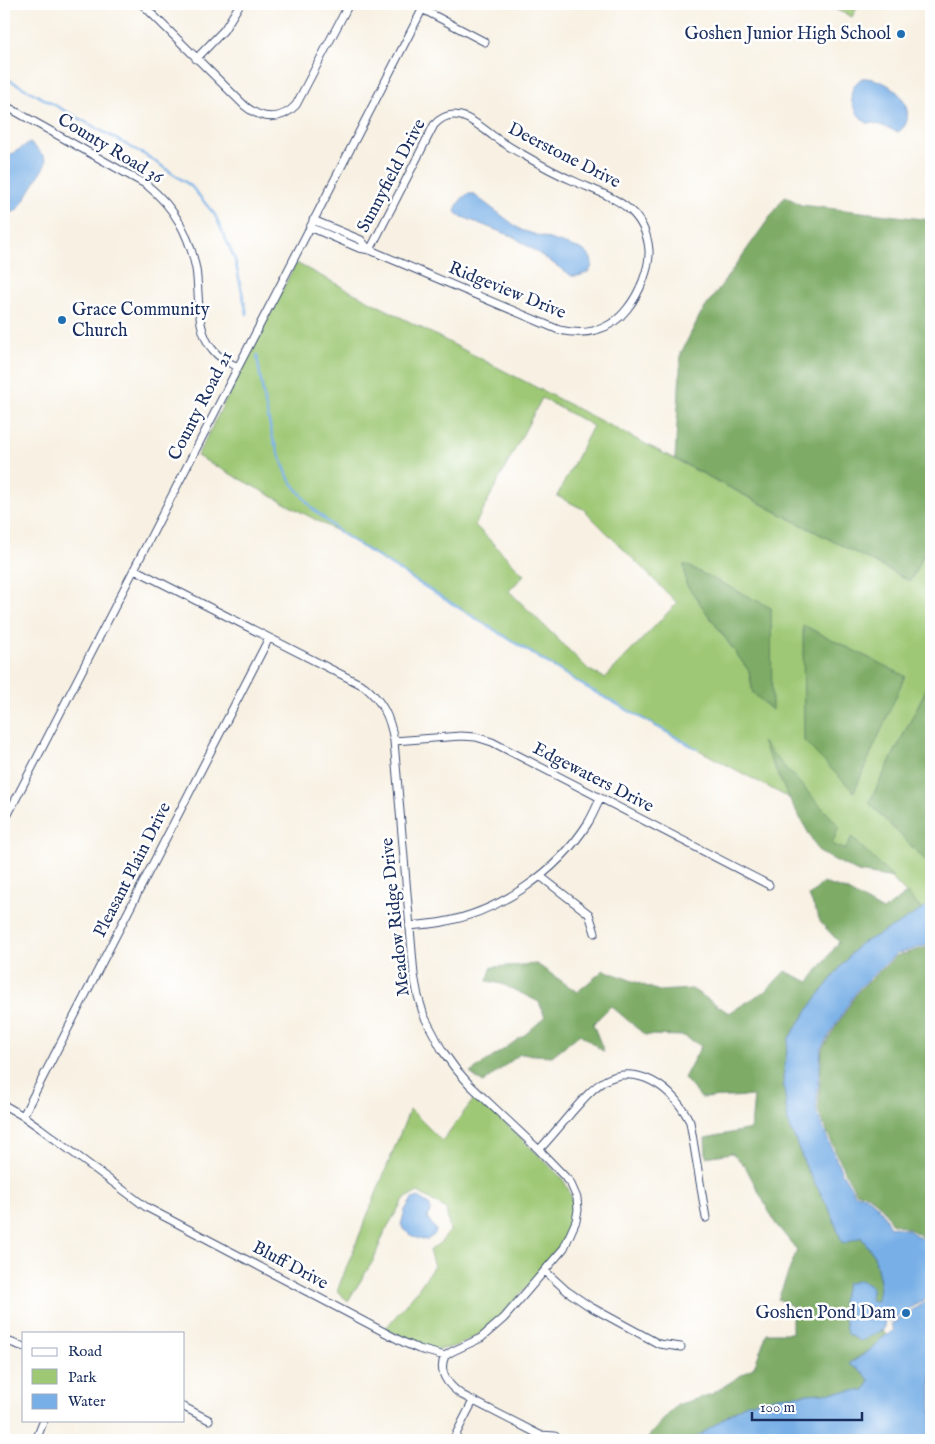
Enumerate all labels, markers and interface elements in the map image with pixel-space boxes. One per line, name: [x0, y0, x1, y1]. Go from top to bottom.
place label: Goshen Junior High School: [684, 23, 891, 46]
marker: Goshen Junior High School: [895, 28, 907, 40]
street label: County Road 36: [53, 108, 167, 190]
street label: Sunnyfield Drive: [352, 115, 432, 237]
street label: Deerstone Drive: [504, 118, 624, 194]
street label: Ridgeview Drive: [445, 257, 569, 325]
place label: Grace Community Church: [72, 299, 210, 343]
marker: Grace Community Church: [56, 314, 68, 326]
street label: County Road 21: [163, 347, 239, 465]
street label: Edgewaters Drive: [529, 738, 657, 818]
street label: Pleasant Plain Drive: [89, 799, 177, 941]
street label: Meadow Ridge Drive: [376, 836, 416, 998]
street label: Bluff Drive: [248, 1236, 332, 1296]
place label: Goshen Pond Dam: [755, 1302, 896, 1325]
marker: Goshen Pond Dam: [900, 1307, 912, 1319]
legend: [22, 1332, 185, 1422]
text: Road: [68, 1342, 103, 1361]
text: Park: [68, 1368, 98, 1387]
scale bar: [752, 1389, 862, 1421]
text: Water: [68, 1392, 106, 1411]
text: 100 m: [760, 1398, 796, 1417]

